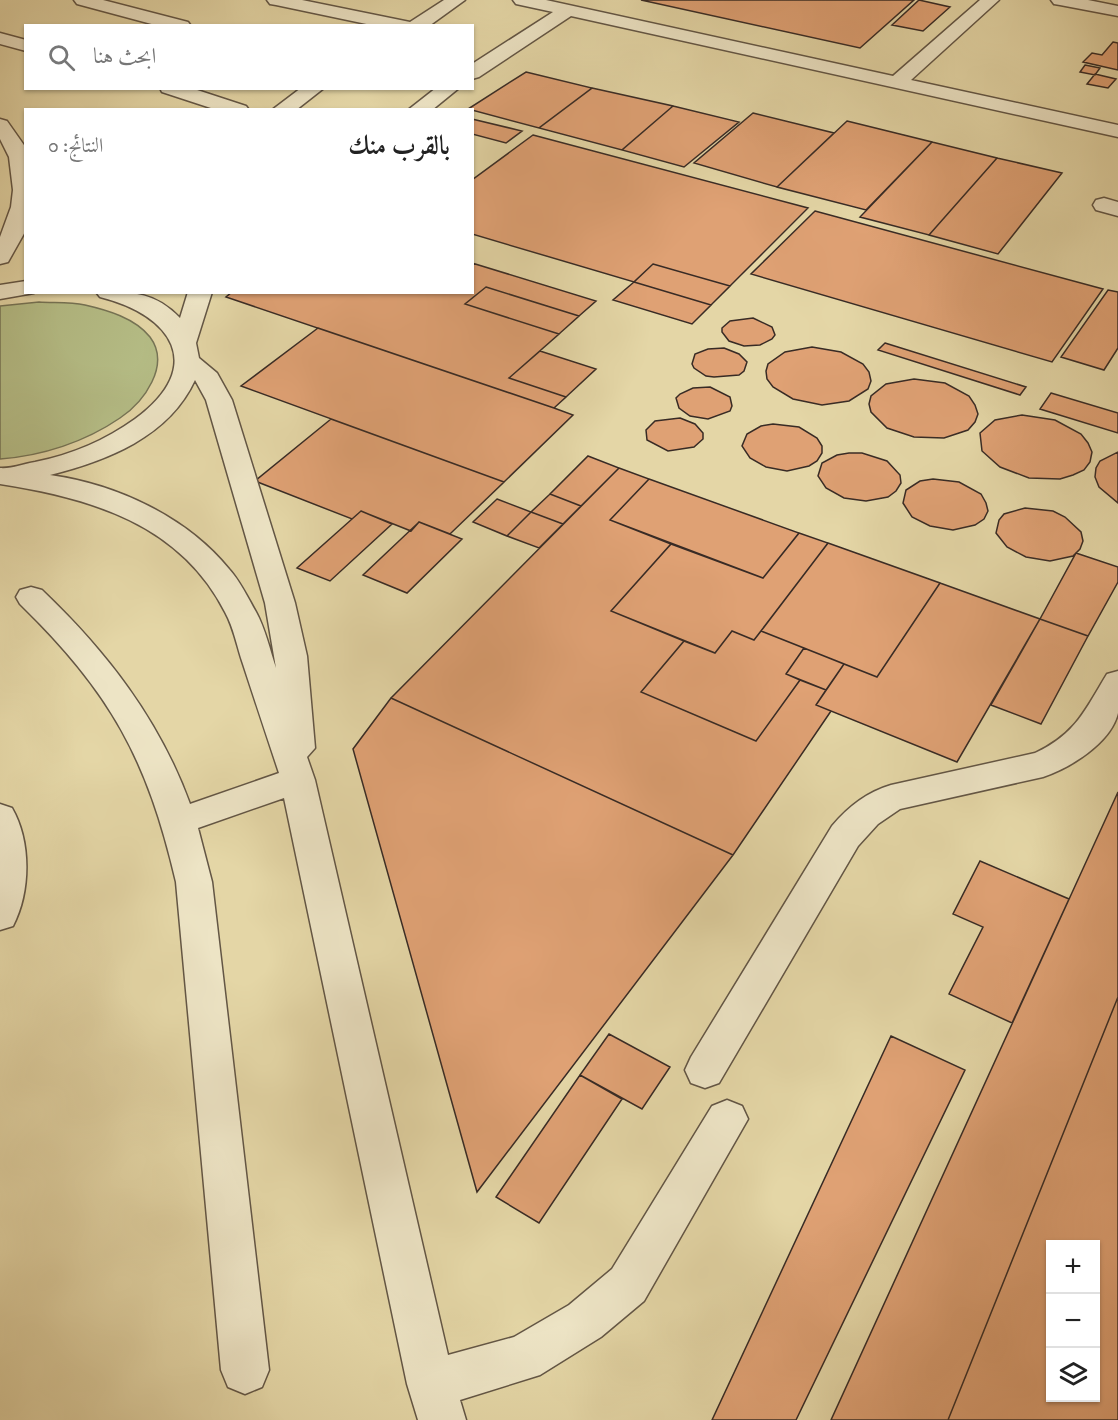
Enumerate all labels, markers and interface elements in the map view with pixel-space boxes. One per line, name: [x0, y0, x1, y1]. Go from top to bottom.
search box: [24, 24, 474, 90]
icon: search: [45, 41, 78, 74]
text: ابحث هنا: [93, 43, 156, 70]
text: بالقرب منك: [348, 130, 450, 163]
text: النتائج: 0: [48, 134, 103, 159]
map controls: [1046, 1240, 1100, 1402]
button: +: [1046, 1240, 1100, 1294]
button: −: [1046, 1294, 1100, 1348]
button: layers: [1046, 1348, 1100, 1402]

